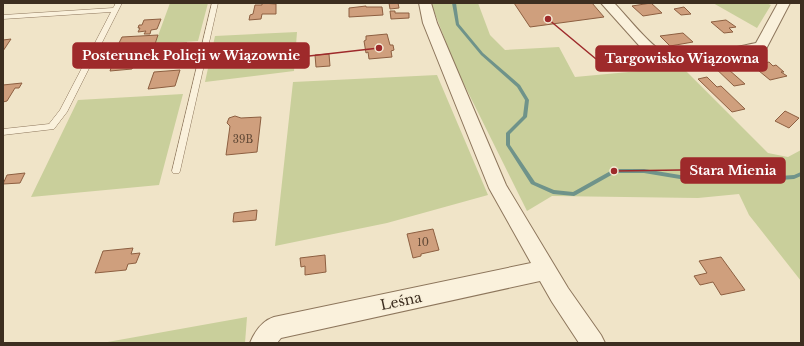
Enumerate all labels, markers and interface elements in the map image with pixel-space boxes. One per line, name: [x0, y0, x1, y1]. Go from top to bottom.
callout: Posterunek Policji w Wiązownie: [73, 43, 309, 68]
callout: Targowisko Wiązowna: [596, 46, 767, 71]
text: Posterunek Policji w Wiązownie: [82, 47, 301, 64]
text: Targowisko Wiązowna: [605, 50, 760, 67]
house number: 39B: [233, 133, 253, 146]
callout: Stara Mienia: [681, 158, 785, 183]
text: Stara Mienia: [689, 162, 777, 179]
house number: 10: [417, 236, 429, 249]
street label: Leśna: [379, 288, 424, 314]

